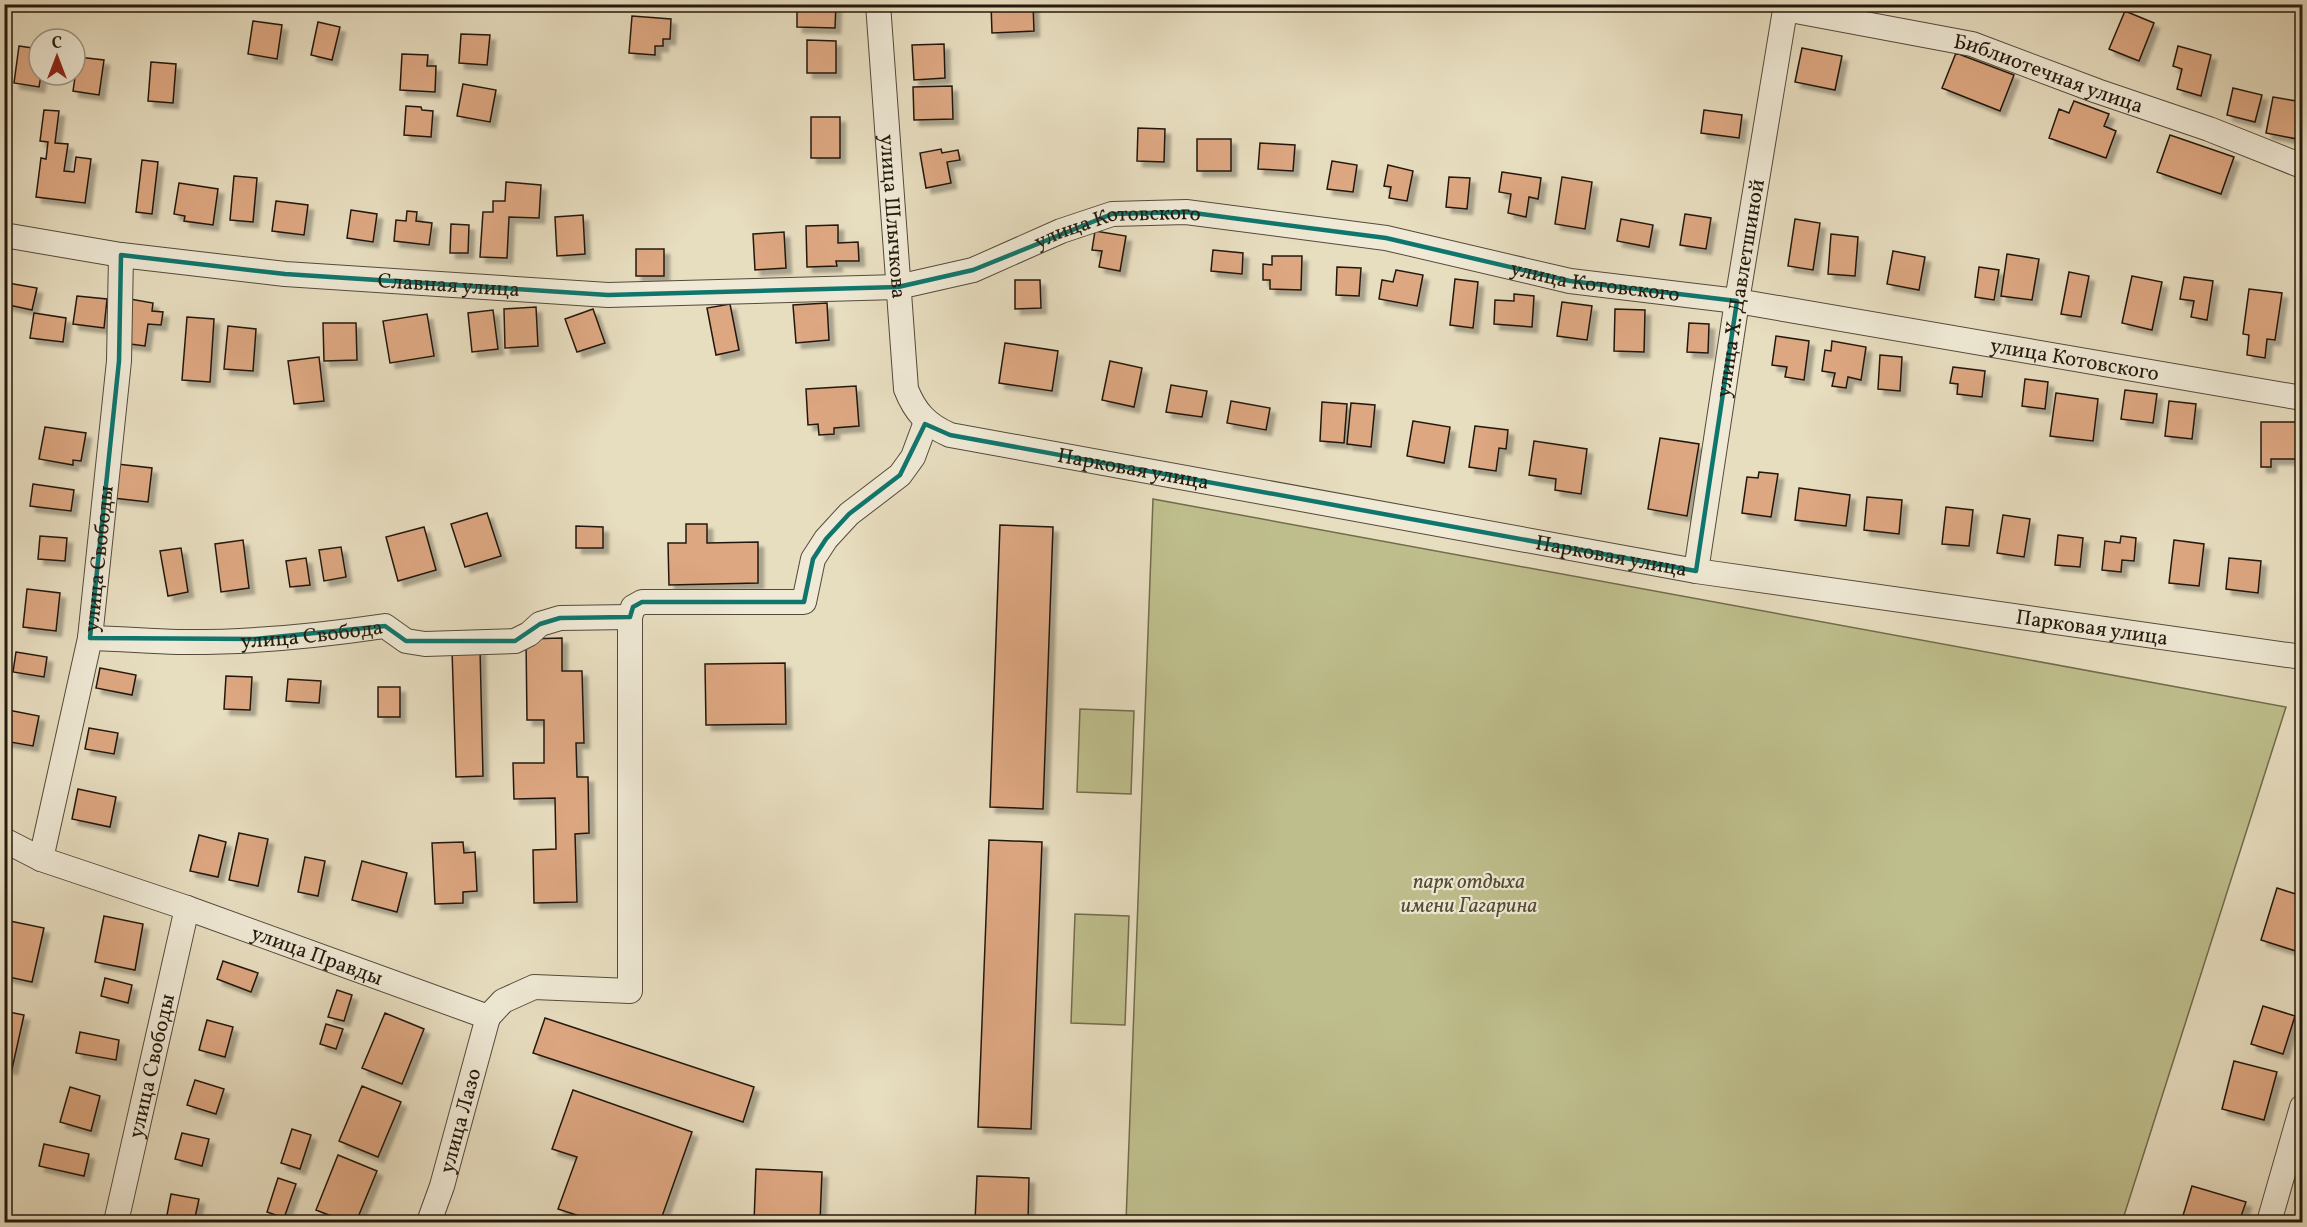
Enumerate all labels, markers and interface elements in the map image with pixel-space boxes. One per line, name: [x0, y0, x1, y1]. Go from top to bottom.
north arrow: [27, 27, 87, 87]
street label: Библиотечная улица: [1951, 28, 2147, 122]
text: С: [52, 33, 62, 55]
street label: улица Шлычкова: [872, 133, 912, 300]
street label: улица Х. Давлетшиной: [1709, 177, 1773, 400]
street label: улица Котовского: [1030, 199, 1203, 257]
street label: улица Котовского: [1507, 255, 1681, 310]
street label: Славная улица: [377, 267, 521, 305]
street label: улица Котовского: [1988, 332, 2161, 389]
street label: Парковая улица: [1055, 442, 1211, 498]
street label: улица Свободы: [78, 484, 122, 634]
street label: Парковая улица: [1533, 529, 1689, 585]
street label: Парковая улица: [2014, 604, 2170, 654]
street label: улица Свобода: [240, 613, 385, 657]
park label: парк отдыха имени Гагарина: [1401, 868, 1538, 921]
street label: улица Правды: [247, 919, 387, 994]
street label: улица Свободы: [122, 991, 183, 1141]
street label: улица Лазо: [433, 1065, 489, 1177]

